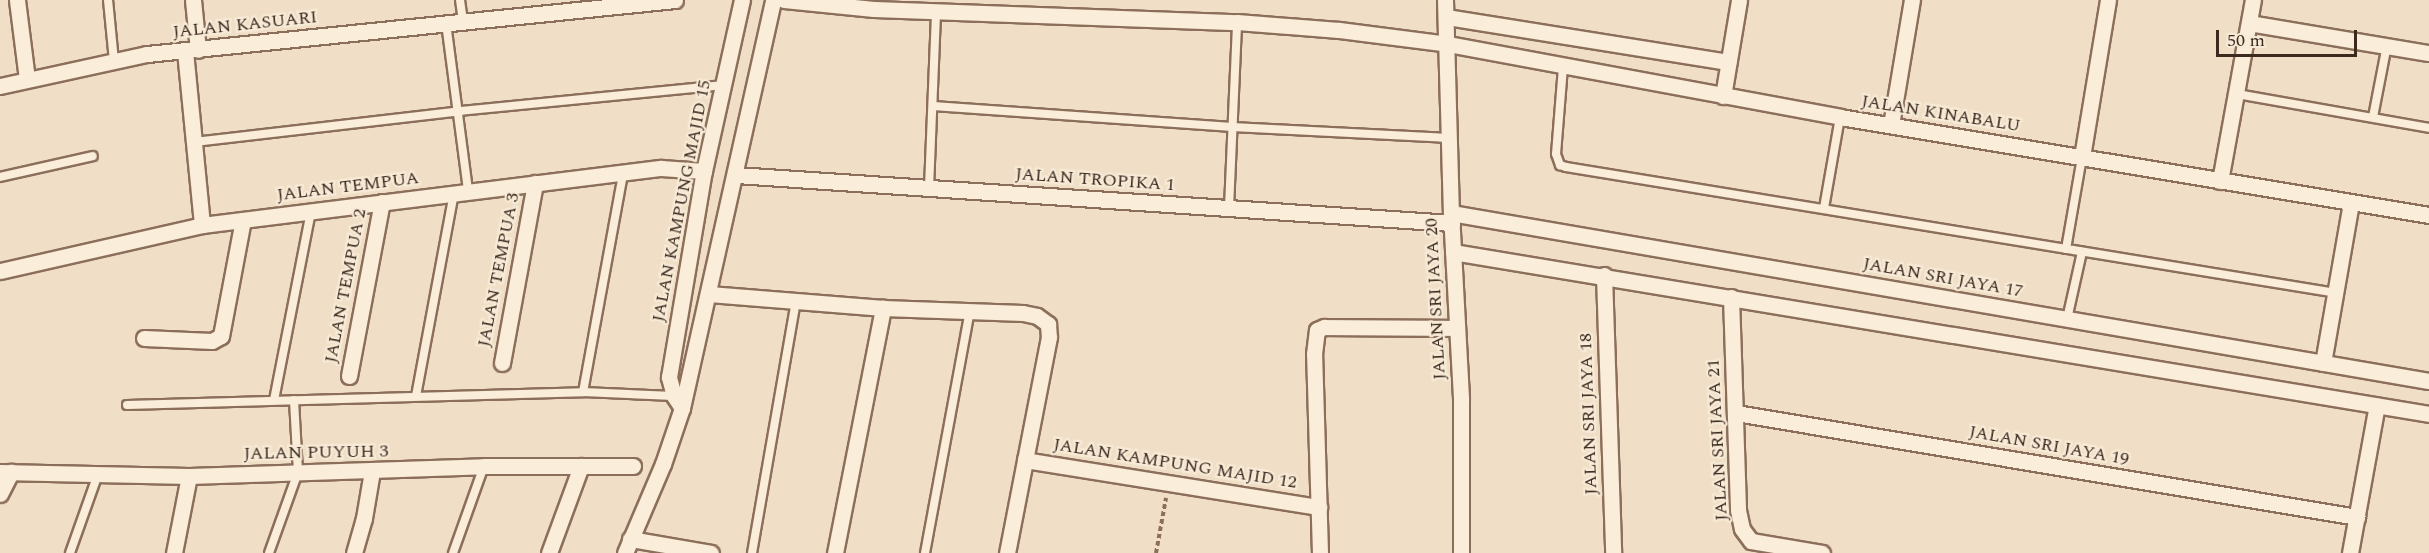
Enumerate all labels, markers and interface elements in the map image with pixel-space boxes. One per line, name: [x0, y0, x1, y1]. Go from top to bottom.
street label: JALAN KASUARI: [172, 7, 318, 43]
scale bar: [2219, 18, 2360, 56]
text: 50 m: [2227, 27, 2265, 54]
street label: JALAN KAMPUNG MAJID 15: [648, 78, 716, 324]
street label: JALAN KINABALU: [1860, 91, 2022, 137]
street label: JALAN TROPIKA 1: [1015, 164, 1175, 196]
street label: JALAN TEMPUA: [276, 168, 420, 206]
street label: JALAN TEMPUA 3: [473, 191, 525, 349]
street label: JALAN TEMPUA 2: [320, 207, 372, 365]
street label: JALAN SRI JAYA 20: [1421, 218, 1451, 380]
street label: JALAN SRI JAYA 17: [1861, 253, 2025, 303]
street label: JALAN SRI JAYA 18: [1575, 333, 1603, 495]
street label: JALAN SRI JAYA 21: [1703, 359, 1733, 521]
street label: JALAN SRI JAYA 19: [1967, 421, 2131, 471]
street label: JALAN KAMPUNG MAJID 12: [1052, 434, 1298, 494]
street label: JALAN PUYUH 3: [244, 441, 388, 465]

